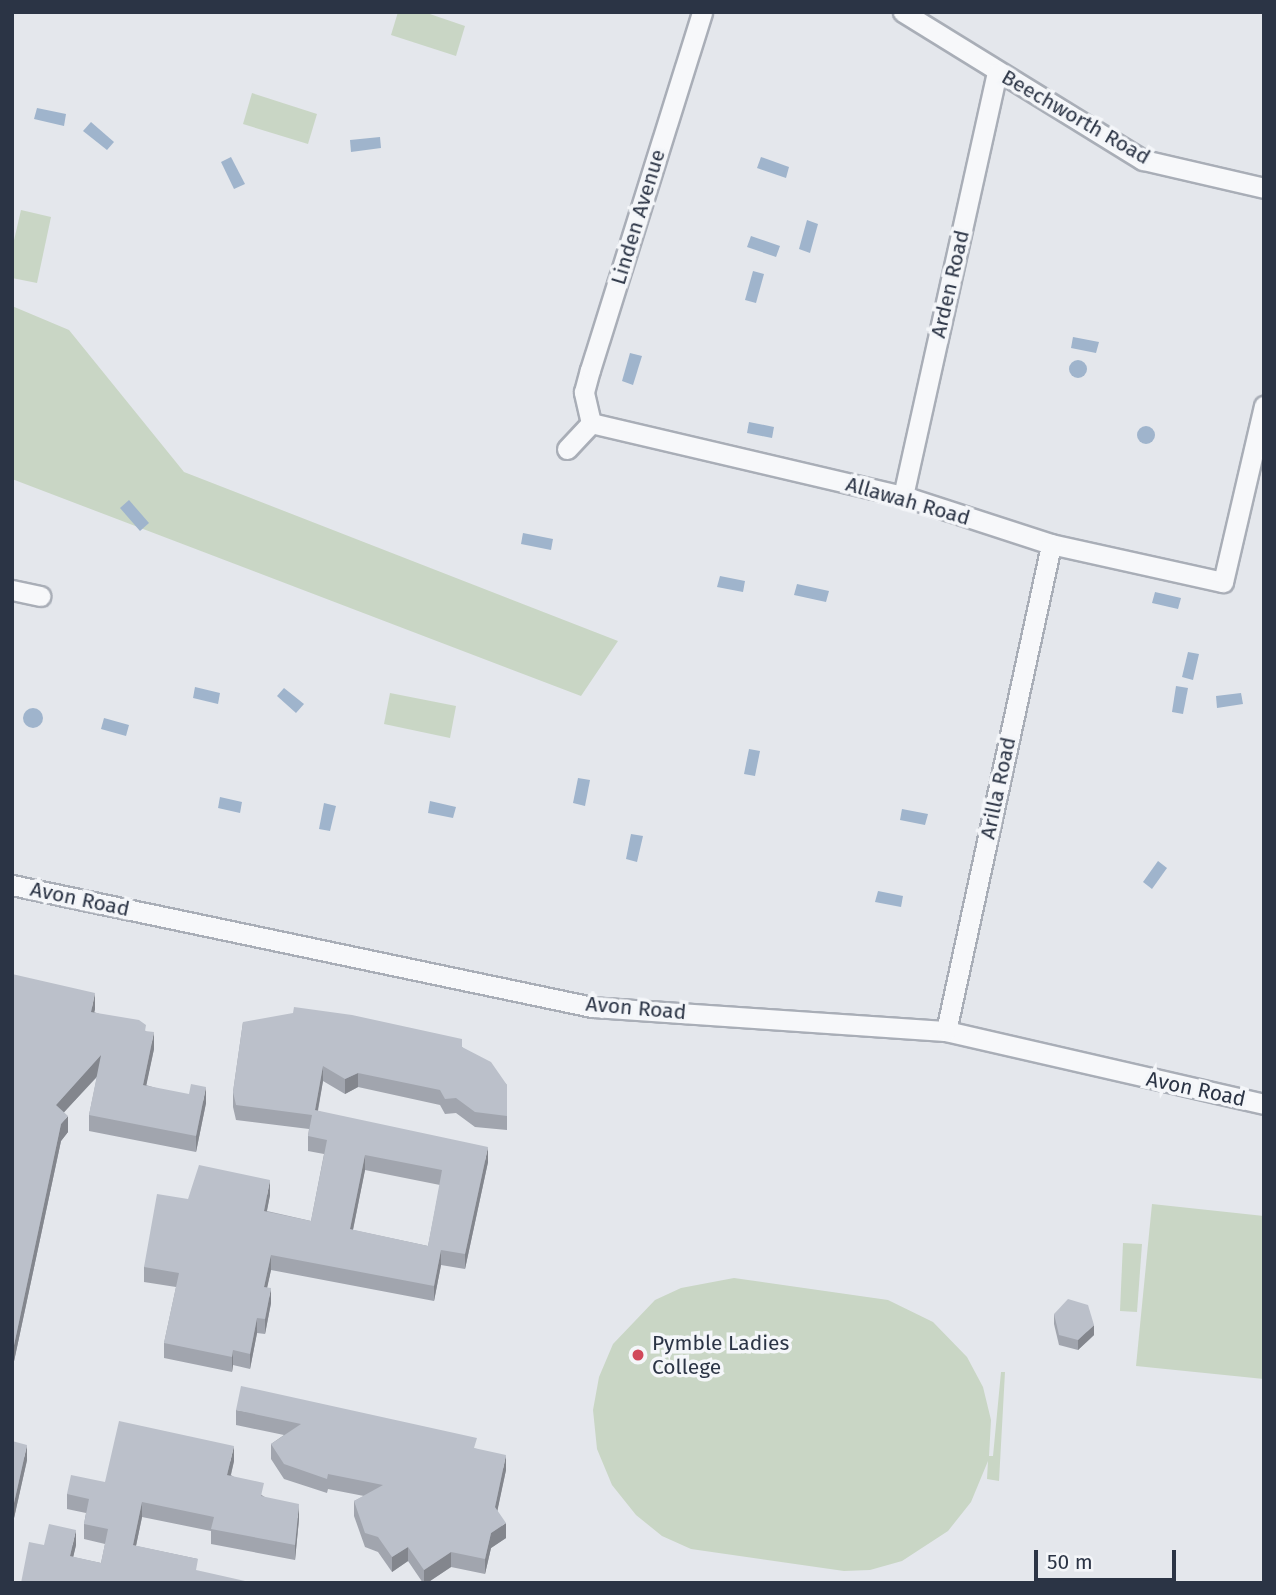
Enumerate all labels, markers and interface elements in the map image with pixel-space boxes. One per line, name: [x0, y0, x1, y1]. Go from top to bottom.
street label: Beechworth Road: [997, 64, 1155, 170]
street label: Linden Avenue: [605, 146, 671, 288]
street label: Arden Road: [925, 228, 975, 340]
street label: Allawah Road: [843, 471, 973, 531]
street label: Arilla Road: [975, 735, 1021, 841]
street label: Avon Road: [28, 876, 132, 922]
street label: Avon Road: [585, 991, 687, 1025]
street label: Avon Road: [1144, 1066, 1248, 1112]
place label: Pymble Ladies College: [652, 1330, 789, 1380]
marker: Pymble Ladies College: [630, 1347, 646, 1363]
scale bar: [1038, 1536, 1180, 1580]
text: 50 m: [1047, 1549, 1093, 1575]

